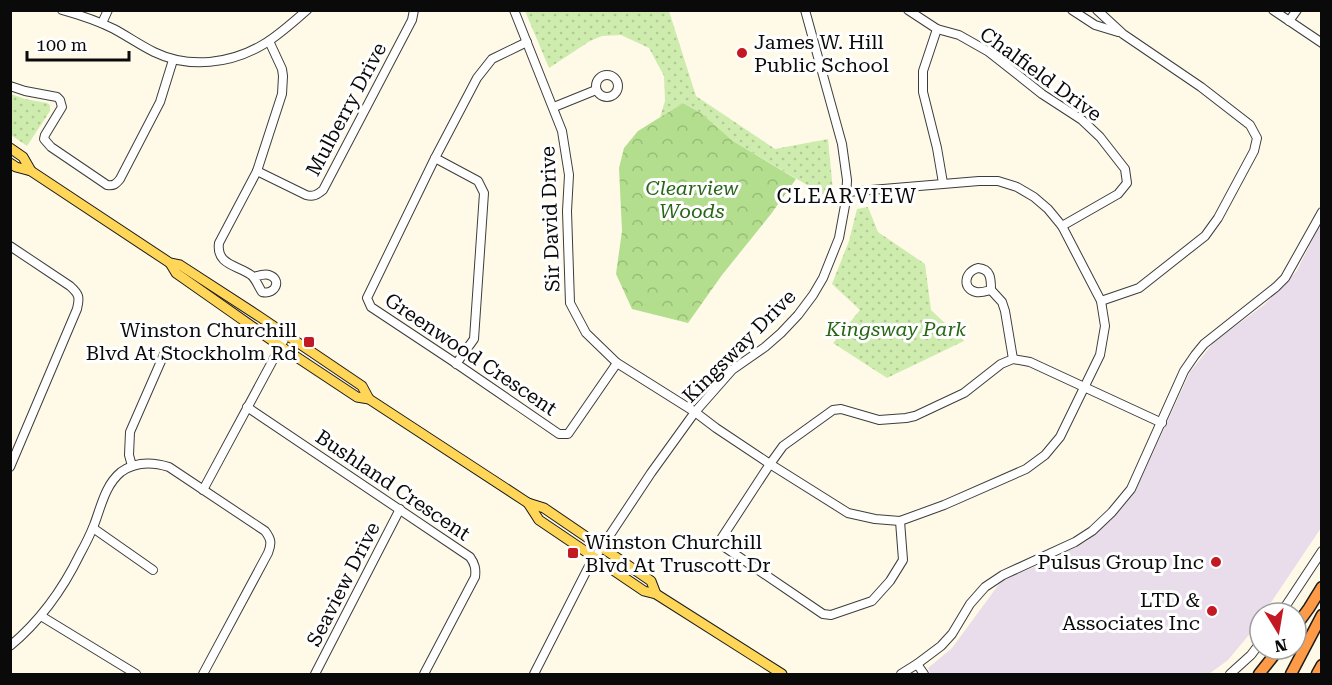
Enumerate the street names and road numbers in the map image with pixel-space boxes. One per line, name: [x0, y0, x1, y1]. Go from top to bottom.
street label: Chalfield Drive: [975, 22, 1107, 126]
street label: Mulberry Drive: [301, 38, 391, 180]
street label: Sir David Drive: [535, 146, 565, 292]
street label: Kingsway Drive: [677, 284, 801, 408]
street label: Greenwood Crescent: [380, 287, 562, 421]
street label: Bushland Crescent: [311, 424, 475, 546]
street label: Seaview Drive: [301, 518, 385, 650]

